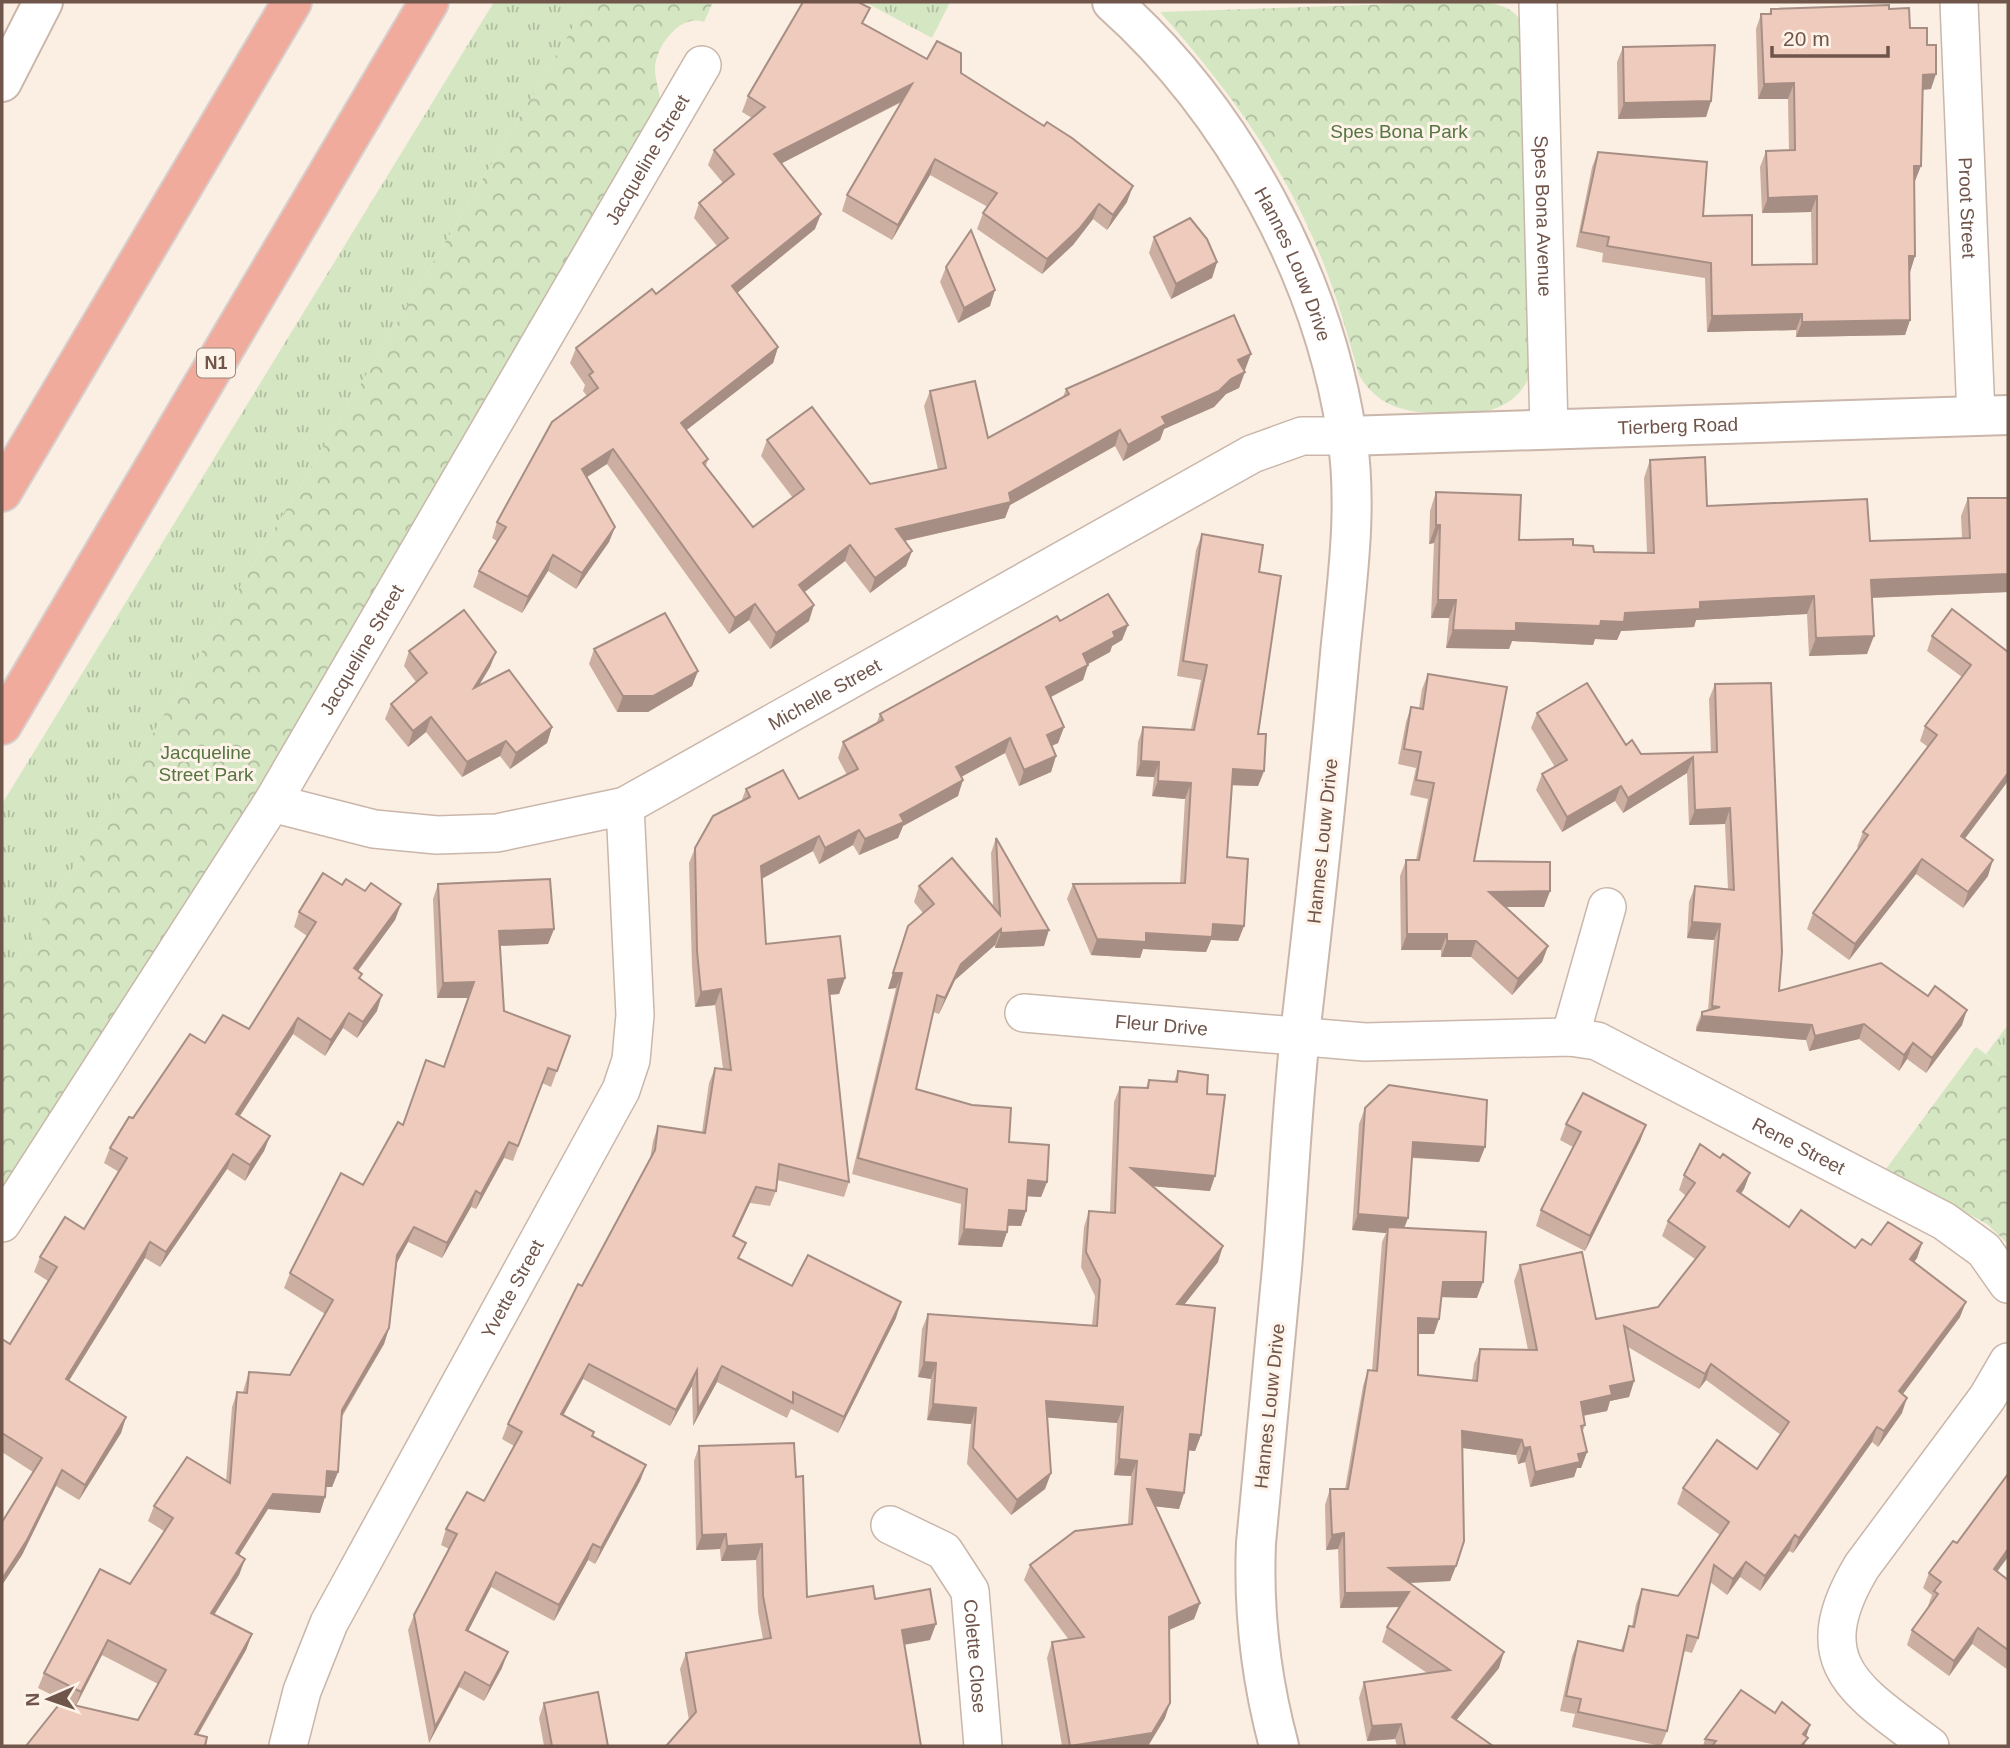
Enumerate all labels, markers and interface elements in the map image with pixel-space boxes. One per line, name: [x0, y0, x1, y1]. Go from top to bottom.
scale bar: [1772, 14, 1888, 58]
text: 20 m: [1783, 27, 1830, 50]
street label: Jacqueline Street: [601, 90, 694, 229]
park label: Spes Bona Park: [1330, 121, 1468, 142]
street label: Spes Bona Avenue: [1530, 135, 1556, 297]
street label: Proot Street: [1954, 157, 1980, 260]
street label: Hannes Louw Drive: [1250, 184, 1335, 344]
road number: N1: [197, 348, 235, 377]
street label: Tierberg Road: [1617, 414, 1739, 438]
street label: Jacqueline Street: [316, 580, 408, 718]
street label: Michelle Street: [765, 654, 885, 734]
park label: Jacqueline Street Park: [158, 742, 254, 785]
street label: Hannes Louw Drive: [1303, 758, 1342, 925]
street label: Fleur Drive: [1114, 1011, 1209, 1040]
street label: Rene Street: [1749, 1113, 1849, 1179]
street label: Yvette Street: [477, 1236, 548, 1342]
street label: Hannes Louw Drive: [1250, 1323, 1289, 1490]
street label: Colette Close: [960, 1598, 990, 1714]
north arrow: [14, 1664, 84, 1734]
text: N: [22, 1692, 43, 1707]

